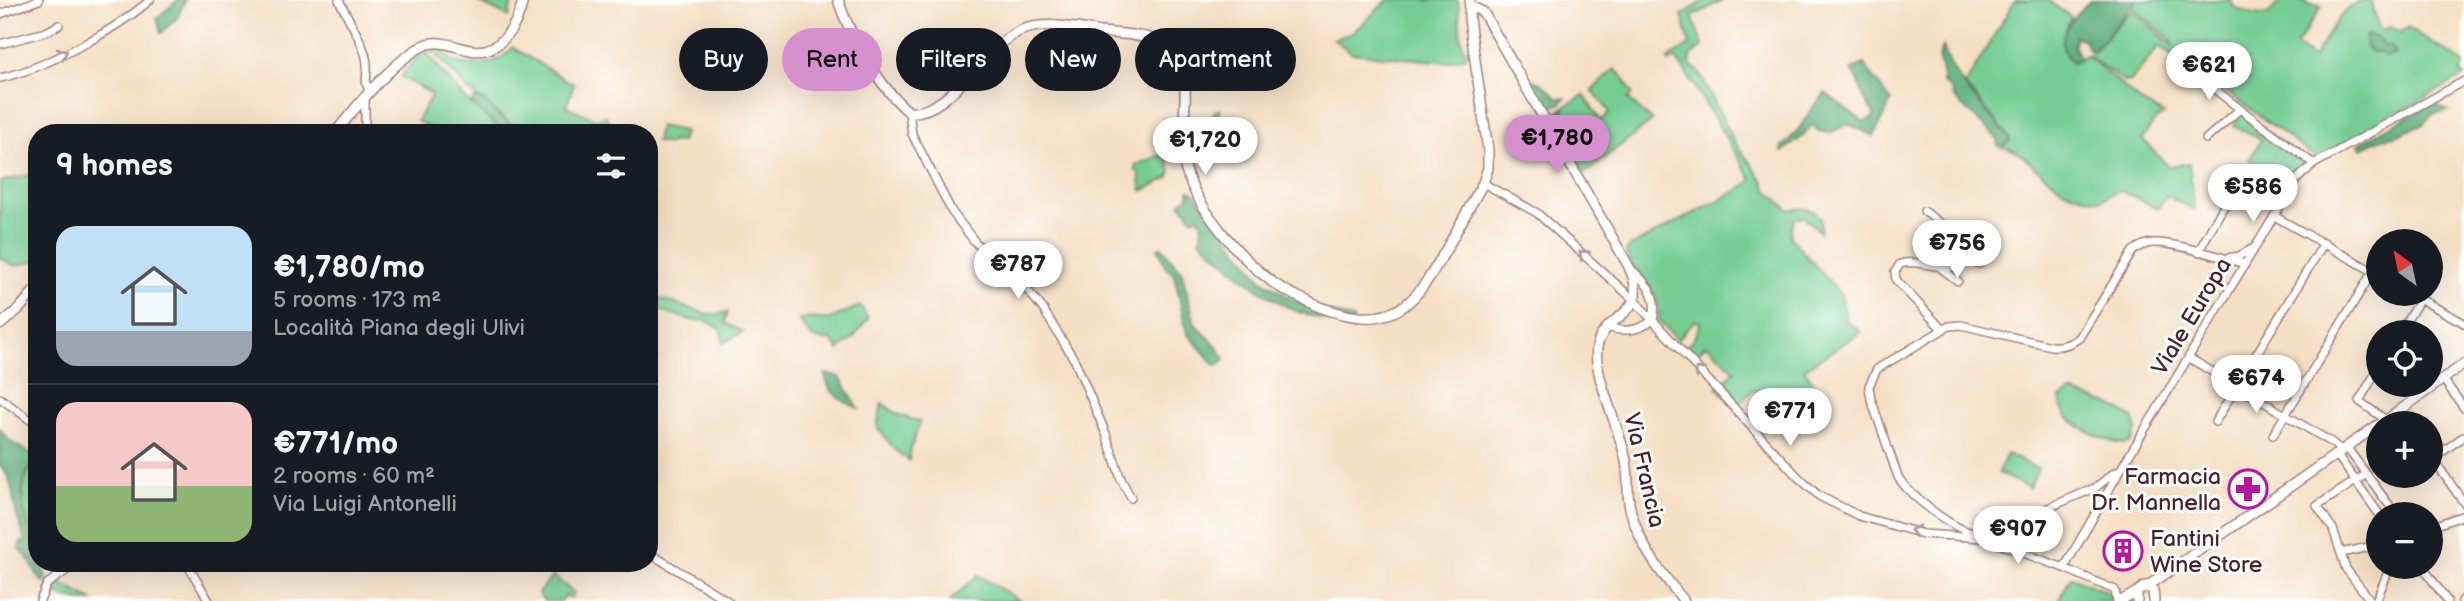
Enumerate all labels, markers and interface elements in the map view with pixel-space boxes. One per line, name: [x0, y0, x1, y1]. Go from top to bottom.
chip: Buy: [679, 28, 768, 91]
chip: Rent: [782, 28, 882, 91]
chip: Filters: [896, 28, 1011, 91]
chip: New: [1025, 28, 1121, 91]
chip: Apartment: [1135, 28, 1296, 91]
pin: €621: [2168, 42, 2250, 102]
one-way arrow: [56, 48, 68, 62]
text: €621: [2182, 51, 2236, 79]
pin: €1,780: [1500, 116, 1614, 175]
pin: €1,720: [1148, 118, 1262, 177]
text: €1,780: [1521, 124, 1593, 152]
text: €1,720: [1169, 126, 1241, 154]
icon: filters: [592, 147, 630, 185]
text: 9 homes: [56, 148, 173, 184]
pin: €586: [2212, 164, 2294, 224]
text: €586: [2224, 173, 2282, 201]
pin: €756: [1916, 220, 1998, 280]
text: €756: [1928, 229, 1986, 257]
north arrow: [2366, 229, 2443, 306]
map controls: [2366, 229, 2443, 579]
pin: €787: [977, 242, 1059, 301]
text: €1,780/mo: [273, 250, 425, 286]
text: €787: [990, 250, 1046, 278]
one-way arrow: [1578, 250, 1591, 263]
street label: Viale Europa: [2146, 253, 2238, 380]
icon: home: [112, 254, 196, 338]
text: 5 rooms · 173 m²: [273, 286, 441, 314]
text: Località Piana degli Ulivi: [273, 314, 525, 342]
button: locate: [2366, 320, 2443, 397]
pin: €674: [2215, 356, 2297, 415]
text: €674: [2227, 364, 2285, 392]
one-way arrow: [1694, 366, 1707, 379]
pin: €771: [1749, 388, 1831, 448]
text: €771: [1764, 397, 1816, 425]
street label: Via Francia: [1617, 410, 1671, 530]
button: +: [2366, 411, 2443, 488]
text: €771/mo: [273, 426, 398, 462]
icon: home: [112, 430, 196, 514]
text: 2 rooms · 60 m²: [273, 462, 435, 490]
place label: Farmacia Dr. Mannella: [2091, 463, 2221, 517]
pharmacy icon: Farmacia Dr. Mannella: [2227, 468, 2269, 510]
text: Via Luigi Antonelli: [273, 490, 457, 518]
button: −: [2366, 502, 2443, 579]
pin: €907: [1977, 506, 2059, 566]
text: €907: [1989, 515, 2047, 543]
one-way arrow: [1909, 525, 1921, 540]
place label: Fantini Wine Store: [2150, 525, 2262, 579]
building icon: Fantini Wine Store: [2102, 530, 2144, 572]

